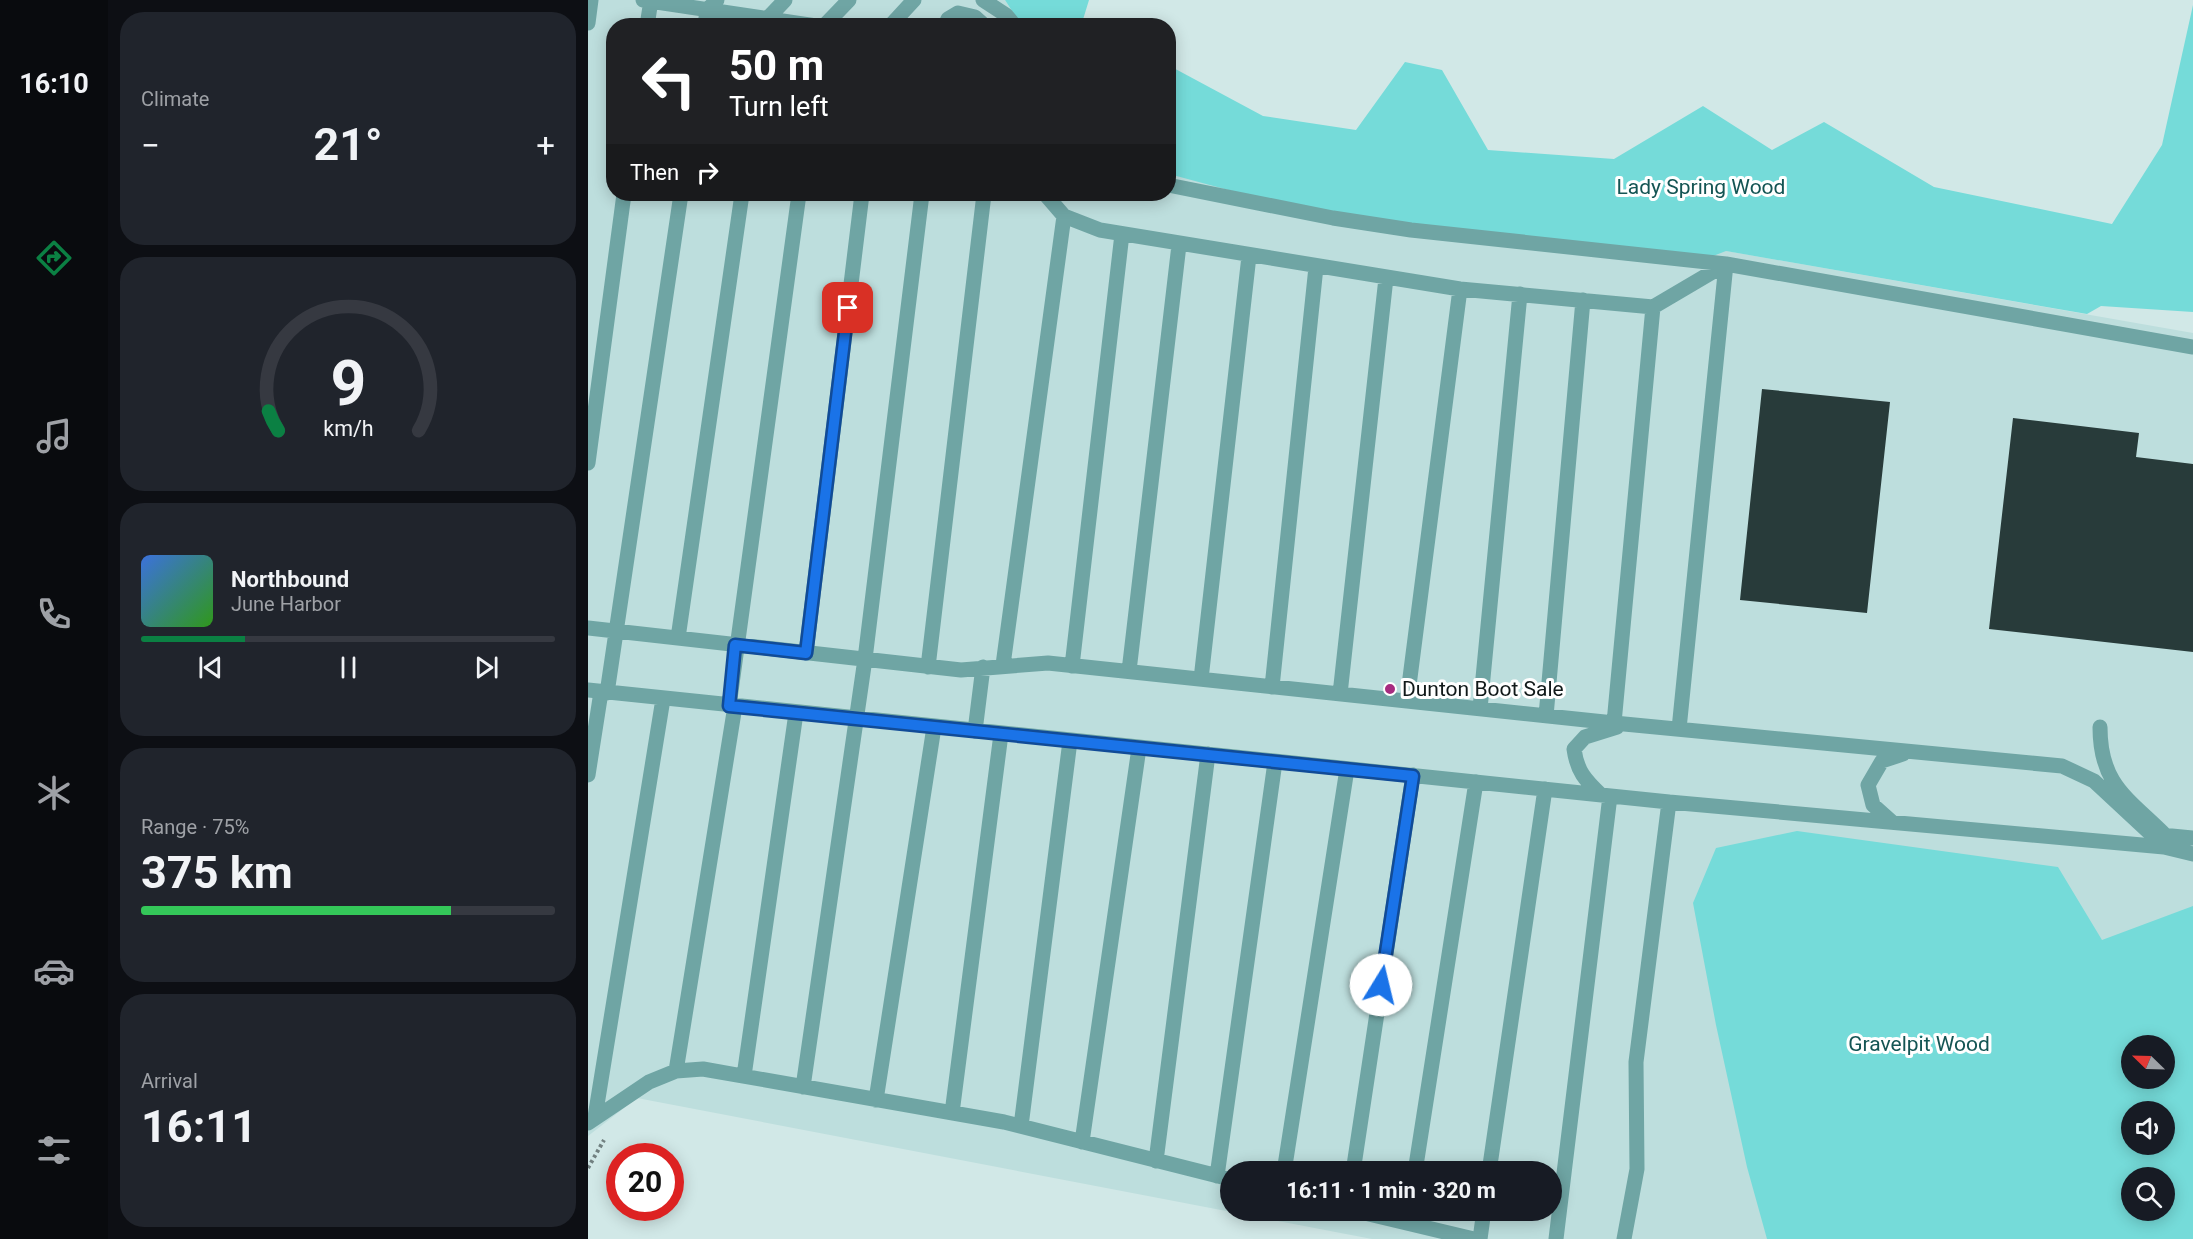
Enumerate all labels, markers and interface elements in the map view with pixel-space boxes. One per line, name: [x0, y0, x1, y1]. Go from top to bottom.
text: 50 m: [729, 41, 824, 90]
icon: left: [630, 42, 708, 120]
text: 16:10: [19, 68, 89, 100]
text: Climate: [141, 87, 209, 111]
text: Turn left: [729, 91, 829, 123]
text: 21°: [313, 118, 383, 171]
text: −: [141, 126, 160, 165]
text: +: [536, 126, 555, 165]
icon: right: [691, 156, 724, 189]
text: Then: [630, 160, 679, 185]
park label: Lady Spring Wood: [1617, 175, 1785, 199]
icon: directions: [33, 237, 75, 279]
pin: [822, 282, 873, 333]
icon: arrive: [831, 291, 864, 324]
text: 9: [330, 347, 366, 420]
icon: music: [33, 415, 75, 457]
text: km/h: [323, 417, 373, 442]
text: Northbound: [231, 567, 349, 592]
text: June Harbor: [231, 592, 341, 616]
icon: phone: [33, 593, 75, 635]
icon: previous: [194, 651, 227, 684]
icon: pause: [332, 651, 365, 684]
icon: next: [470, 651, 503, 684]
place label: Dunton Boot Sale: [1402, 677, 1564, 701]
marker: Dunton Boot Sale: [1383, 682, 1397, 696]
icon: climate: [33, 772, 75, 814]
text: Range · 75%: [141, 815, 249, 839]
text: 375 km: [141, 846, 293, 899]
icon: car: [33, 950, 75, 992]
position arrow: [1349, 953, 1413, 1017]
park label: Gravelpit Wood: [1848, 1032, 1990, 1056]
north arrow: [2121, 1035, 2175, 1089]
map controls: [2121, 1035, 2175, 1221]
text: Arrival: [141, 1069, 198, 1093]
text: 16:11: [141, 1100, 257, 1153]
button: sound: [2121, 1101, 2175, 1155]
icon: filters: [33, 1129, 75, 1171]
speed limit sign: 20: [606, 1143, 684, 1221]
button: search: [2121, 1167, 2175, 1221]
text: 16:11 · 1 min · 320 m: [1286, 1178, 1496, 1203]

